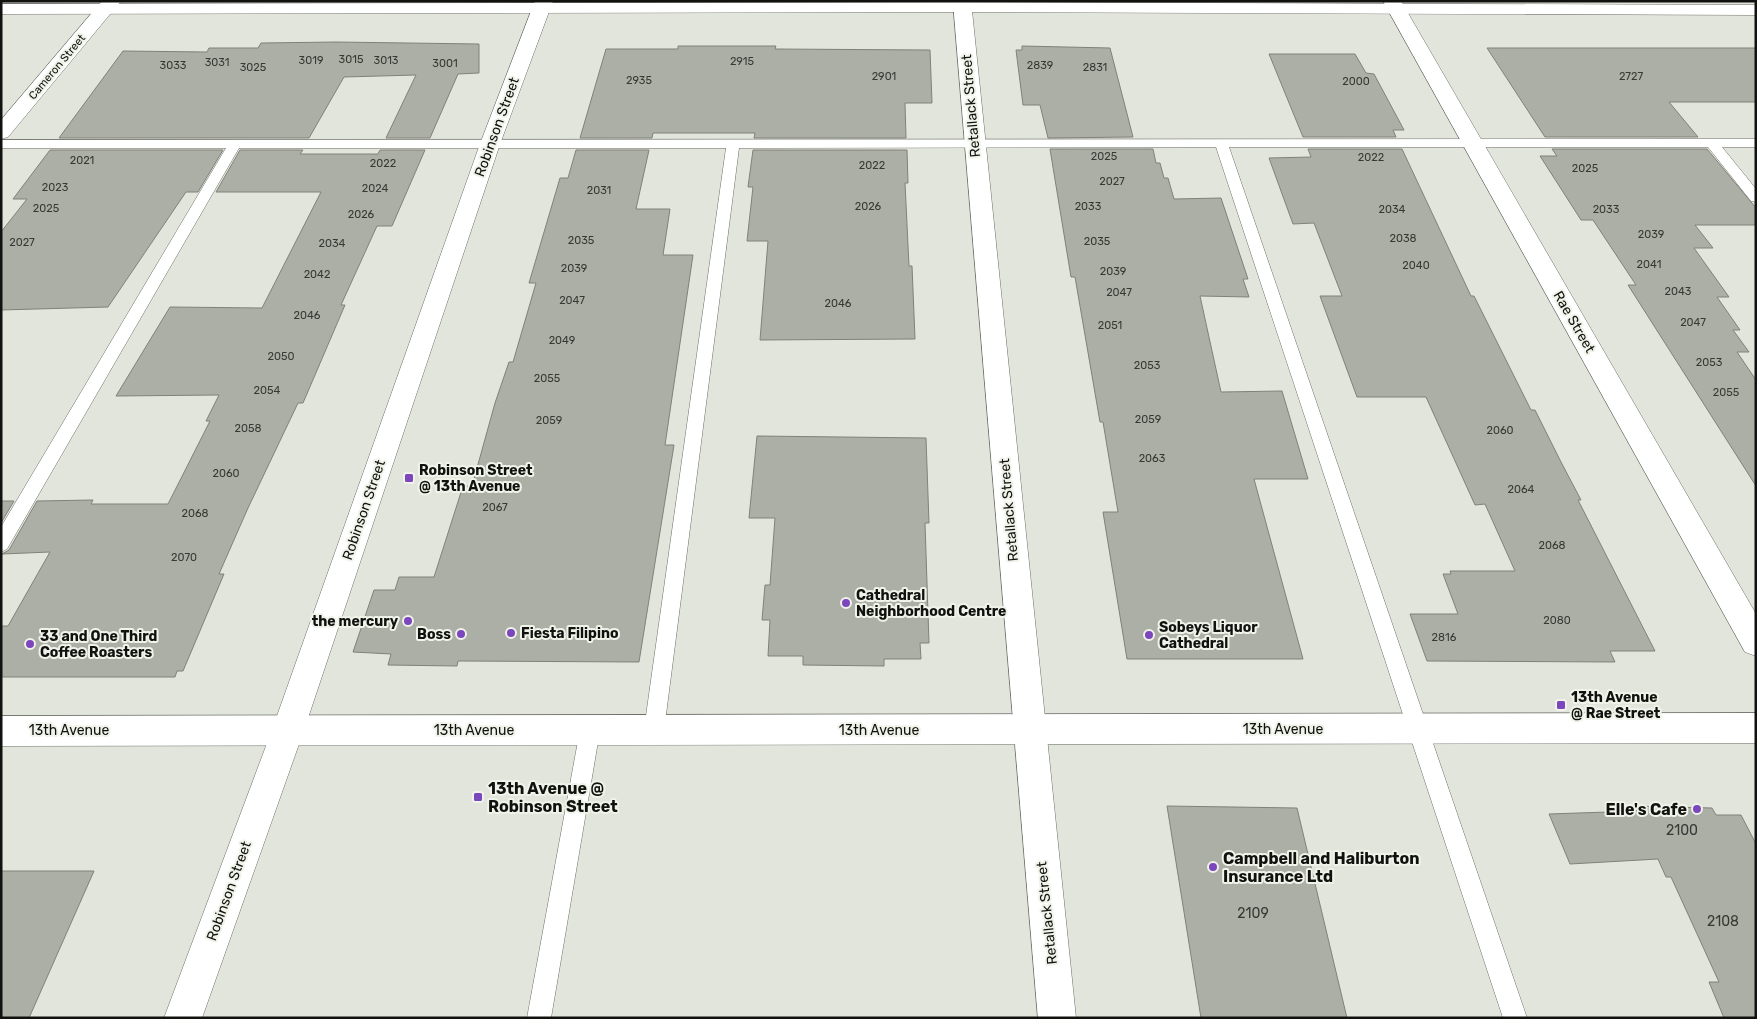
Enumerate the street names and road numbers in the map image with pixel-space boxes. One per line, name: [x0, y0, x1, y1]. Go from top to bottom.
street label: Cameron Street: [26, 31, 88, 102]
street label: Retallack Street: [958, 53, 984, 158]
street label: Robinson Street: [471, 74, 523, 179]
street label: Rae Street: [1549, 288, 1599, 356]
street label: Robinson Street: [339, 457, 389, 562]
street label: Retallack Street: [996, 457, 1022, 562]
street label: 13th Avenue: [1243, 721, 1323, 738]
street label: 13th Avenue: [29, 722, 109, 739]
street label: 13th Avenue: [434, 722, 514, 739]
street label: 13th Avenue: [839, 722, 919, 739]
street label: Robinson Street: [203, 838, 255, 943]
street label: Retallack Street: [1033, 860, 1061, 965]

